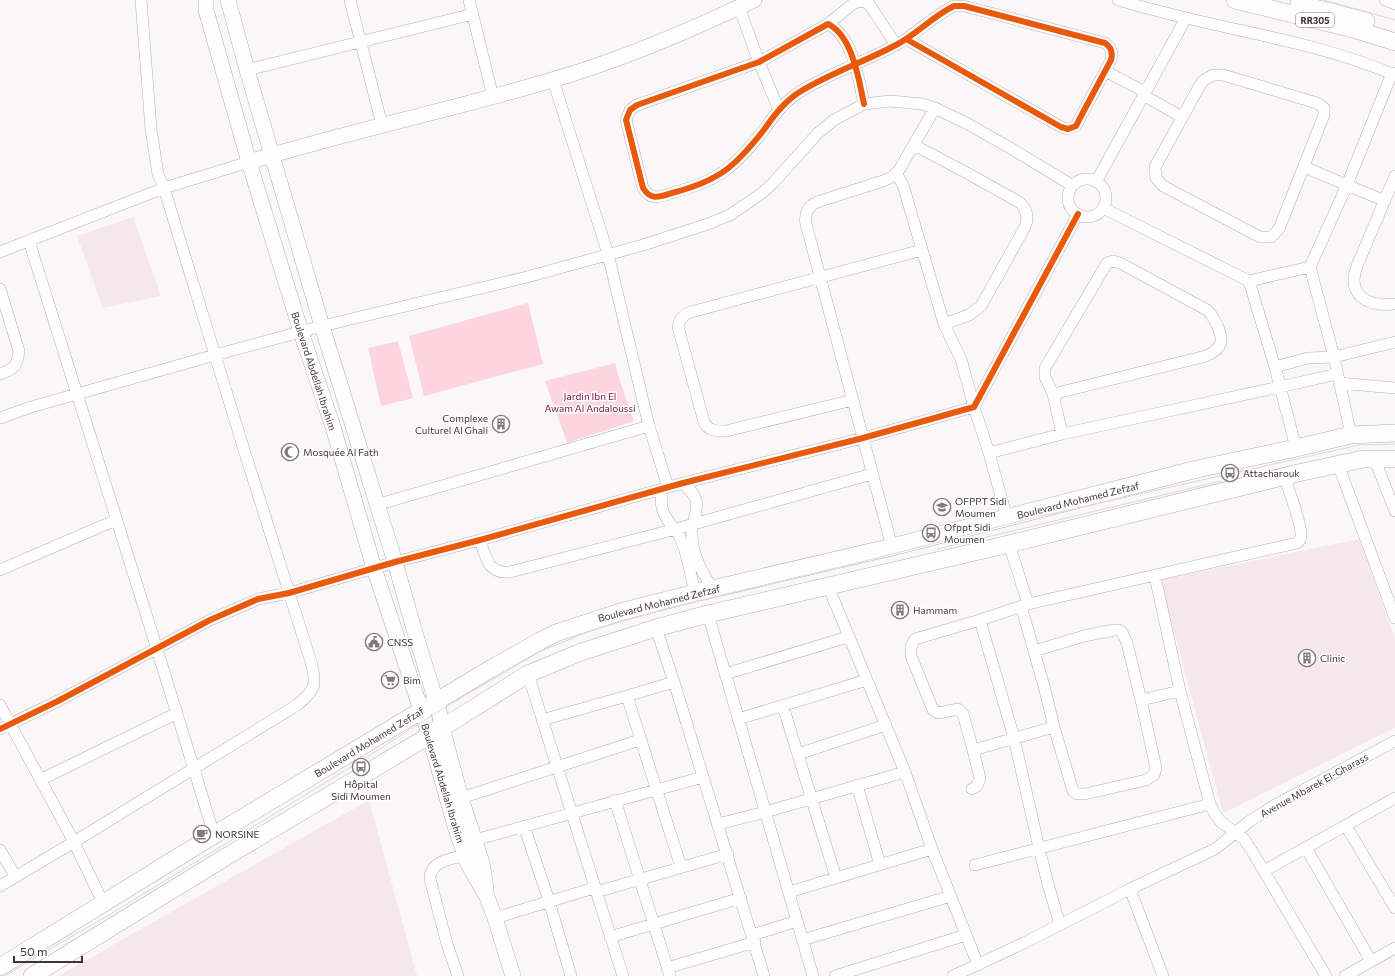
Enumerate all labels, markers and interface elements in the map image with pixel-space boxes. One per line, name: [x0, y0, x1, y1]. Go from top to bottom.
road number: RR305: [1296, 13, 1334, 27]
street label: Boulevard Abdellah Ibrahim: [289, 310, 339, 432]
park label: Jardin Ibn El Awam Al Andaloussi: [544, 390, 636, 414]
place label: Complexe Culturel Al Ghali: [415, 412, 488, 436]
building icon: Complexe Culturel Al Ghali: [491, 414, 511, 434]
mosque icon: Mosquée Al Fath: [280, 442, 300, 462]
place label: Mosquée Al Fath: [303, 446, 379, 458]
bus stop icon: Attacharouk: [1220, 463, 1240, 483]
place label: Attacharouk: [1243, 467, 1300, 479]
street label: Boulevard Mohamed Zefzaf: [1016, 479, 1140, 521]
place label: OFPPT Sidi Moumen: [955, 495, 1007, 519]
school or university icon: OFPPT Sidi Moumen: [932, 497, 952, 517]
place label: Ofppt Sidi Moumen: [944, 521, 991, 545]
bus stop icon: Ofppt Sidi Moumen: [921, 523, 941, 543]
street label: Boulevard Mohamed Zefzaf: [597, 582, 721, 624]
building icon: Hammam: [890, 600, 910, 620]
place label: Hammam: [913, 604, 957, 616]
public building icon: CNSS: [364, 632, 384, 652]
place label: CNSS: [387, 636, 413, 648]
building icon: Clinic: [1297, 648, 1317, 668]
place label: Clinic: [1320, 652, 1345, 664]
supermarket icon: Bim: [380, 670, 400, 690]
place label: Bim: [403, 674, 421, 686]
street label: Boulevard Mohamed Zefzaf: [312, 704, 426, 780]
street label: Boulevard Abdellah Ibrahim: [419, 722, 467, 844]
street label: Avenue Mbarek El-Gharass: [1258, 750, 1370, 820]
bus stop icon: Hôpital Sidi Moumen: [351, 757, 371, 777]
place label: Hôpital Sidi Moumen: [331, 778, 391, 802]
cafe icon: NORSINE: [192, 824, 212, 844]
place label: NORSINE: [215, 828, 260, 840]
scale bar: [14, 938, 82, 964]
text: 50 m: [20, 944, 48, 958]

